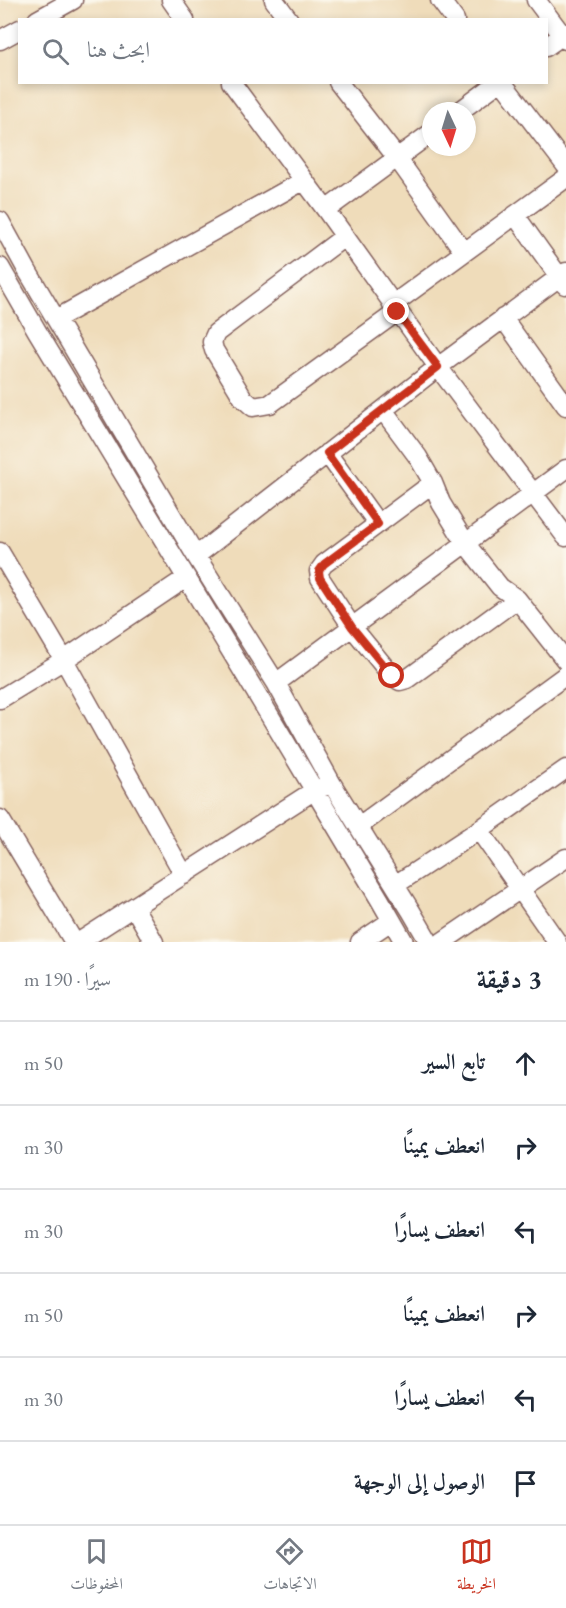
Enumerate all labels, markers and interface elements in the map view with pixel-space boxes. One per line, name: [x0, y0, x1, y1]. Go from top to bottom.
search box: [18, 18, 548, 84]
icon: search: [39, 35, 72, 68]
text: ابحث هنا: [87, 35, 150, 64]
north arrow: [422, 102, 476, 156]
route end: [383, 298, 409, 324]
route start: [378, 662, 404, 688]
text: 3 دقيقة: [477, 962, 542, 996]
text: سيرًا · 190 m: [24, 966, 111, 992]
text: تابع السير: [422, 1047, 485, 1076]
icon: ahead: [509, 1047, 542, 1080]
text: 50 m: [24, 1050, 63, 1076]
text: انعطف يمينًا: [403, 1131, 485, 1160]
icon: right: [509, 1131, 542, 1164]
text: 30 m: [24, 1134, 63, 1160]
text: انعطف يسارًا: [394, 1215, 485, 1244]
icon: left: [509, 1215, 542, 1248]
text: 30 m: [24, 1218, 63, 1244]
text: انعطف يمينًا: [403, 1299, 485, 1328]
icon: right: [509, 1299, 542, 1332]
text: 50 m: [24, 1302, 63, 1328]
text: انعطف يسارًا: [394, 1383, 485, 1412]
icon: left: [509, 1383, 542, 1416]
text: 30 m: [24, 1386, 63, 1412]
text: الوصول إلى الوجهة: [354, 1467, 485, 1496]
icon: arrive: [509, 1467, 542, 1500]
tab: المحفوظات: [70, 1535, 123, 1599]
tab: الاتجاهات: [263, 1535, 317, 1599]
tab: الخريطة: [457, 1535, 496, 1599]

